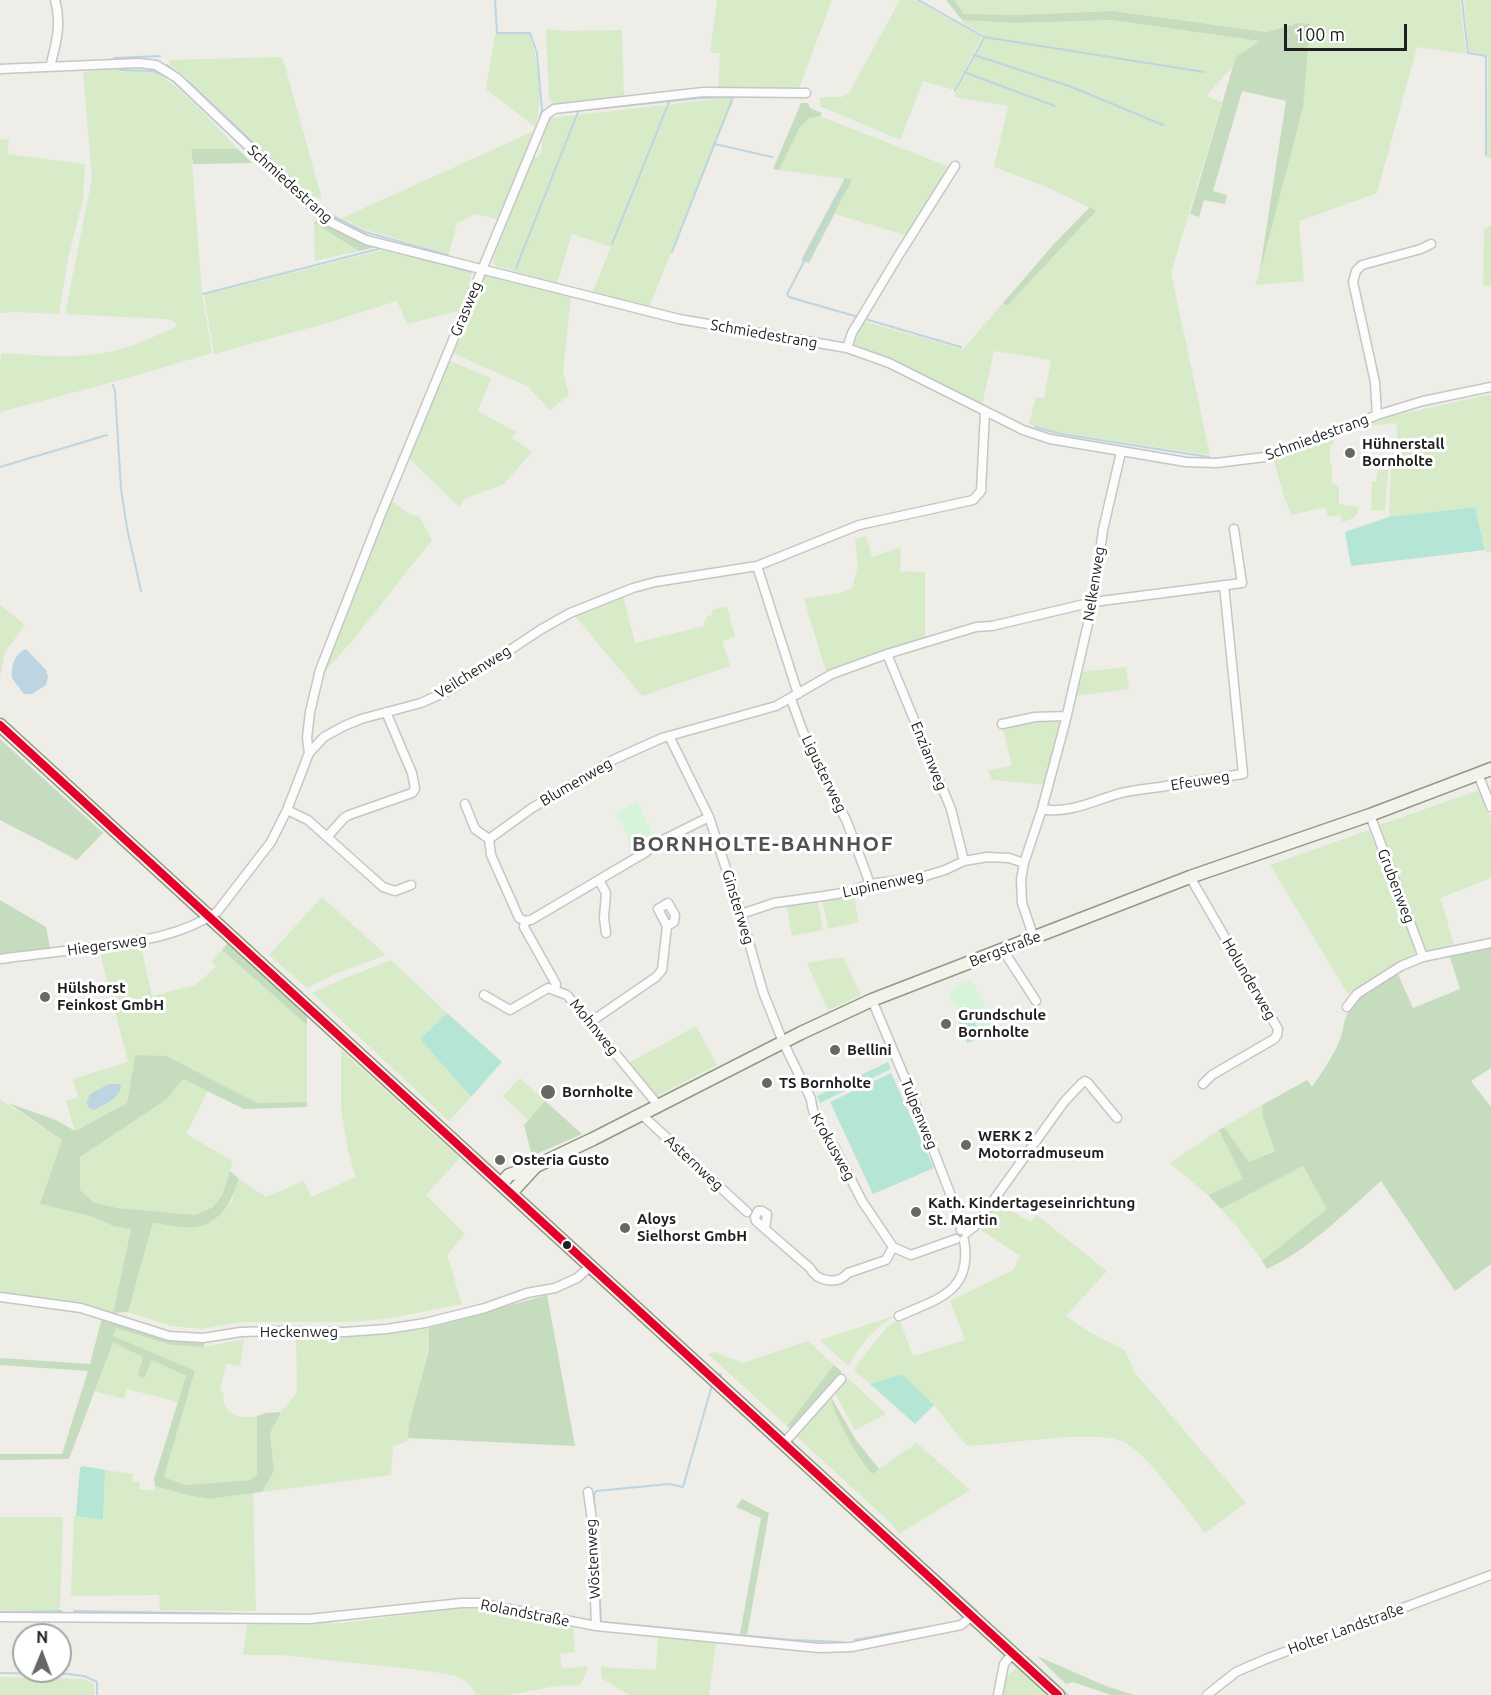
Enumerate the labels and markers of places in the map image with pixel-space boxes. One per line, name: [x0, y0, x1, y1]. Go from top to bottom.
place label: Hühnerstall Bornholte: [1362, 435, 1445, 470]
marker: Hühnerstall Bornholte: [1343, 446, 1357, 460]
place label: Hülshorst Feinkost GmbH: [57, 979, 164, 1014]
marker: Hülshorst Feinkost GmbH: [38, 990, 52, 1004]
place label: Grundschule Bornholte: [958, 1006, 1046, 1041]
marker: Grundschule Bornholte: [939, 1017, 953, 1031]
place label: Bellini: [847, 1041, 892, 1059]
marker: Bellini: [828, 1043, 842, 1057]
place label: TS Bornholte: [779, 1074, 871, 1092]
marker: TS Bornholte: [760, 1076, 774, 1090]
marker: Bornholte: [539, 1083, 557, 1101]
place label: Bornholte: [562, 1083, 633, 1101]
place label: WERK 2 Motorradmuseum: [978, 1127, 1104, 1162]
marker: WERK 2 Motorradmuseum: [959, 1138, 973, 1152]
place label: Osteria Gusto: [512, 1151, 609, 1169]
marker: Osteria Gusto: [493, 1153, 507, 1167]
place label: Kath. Kindertageseinrichtung St. Martin: [928, 1194, 1135, 1229]
marker: Kath. Kindertageseinrichtung St. Martin: [909, 1205, 923, 1219]
place label: Aloys Sielhorst GmbH: [637, 1210, 747, 1245]
marker: Aloys Sielhorst GmbH: [618, 1221, 632, 1235]
unlabelled marker: [561, 1239, 573, 1251]

